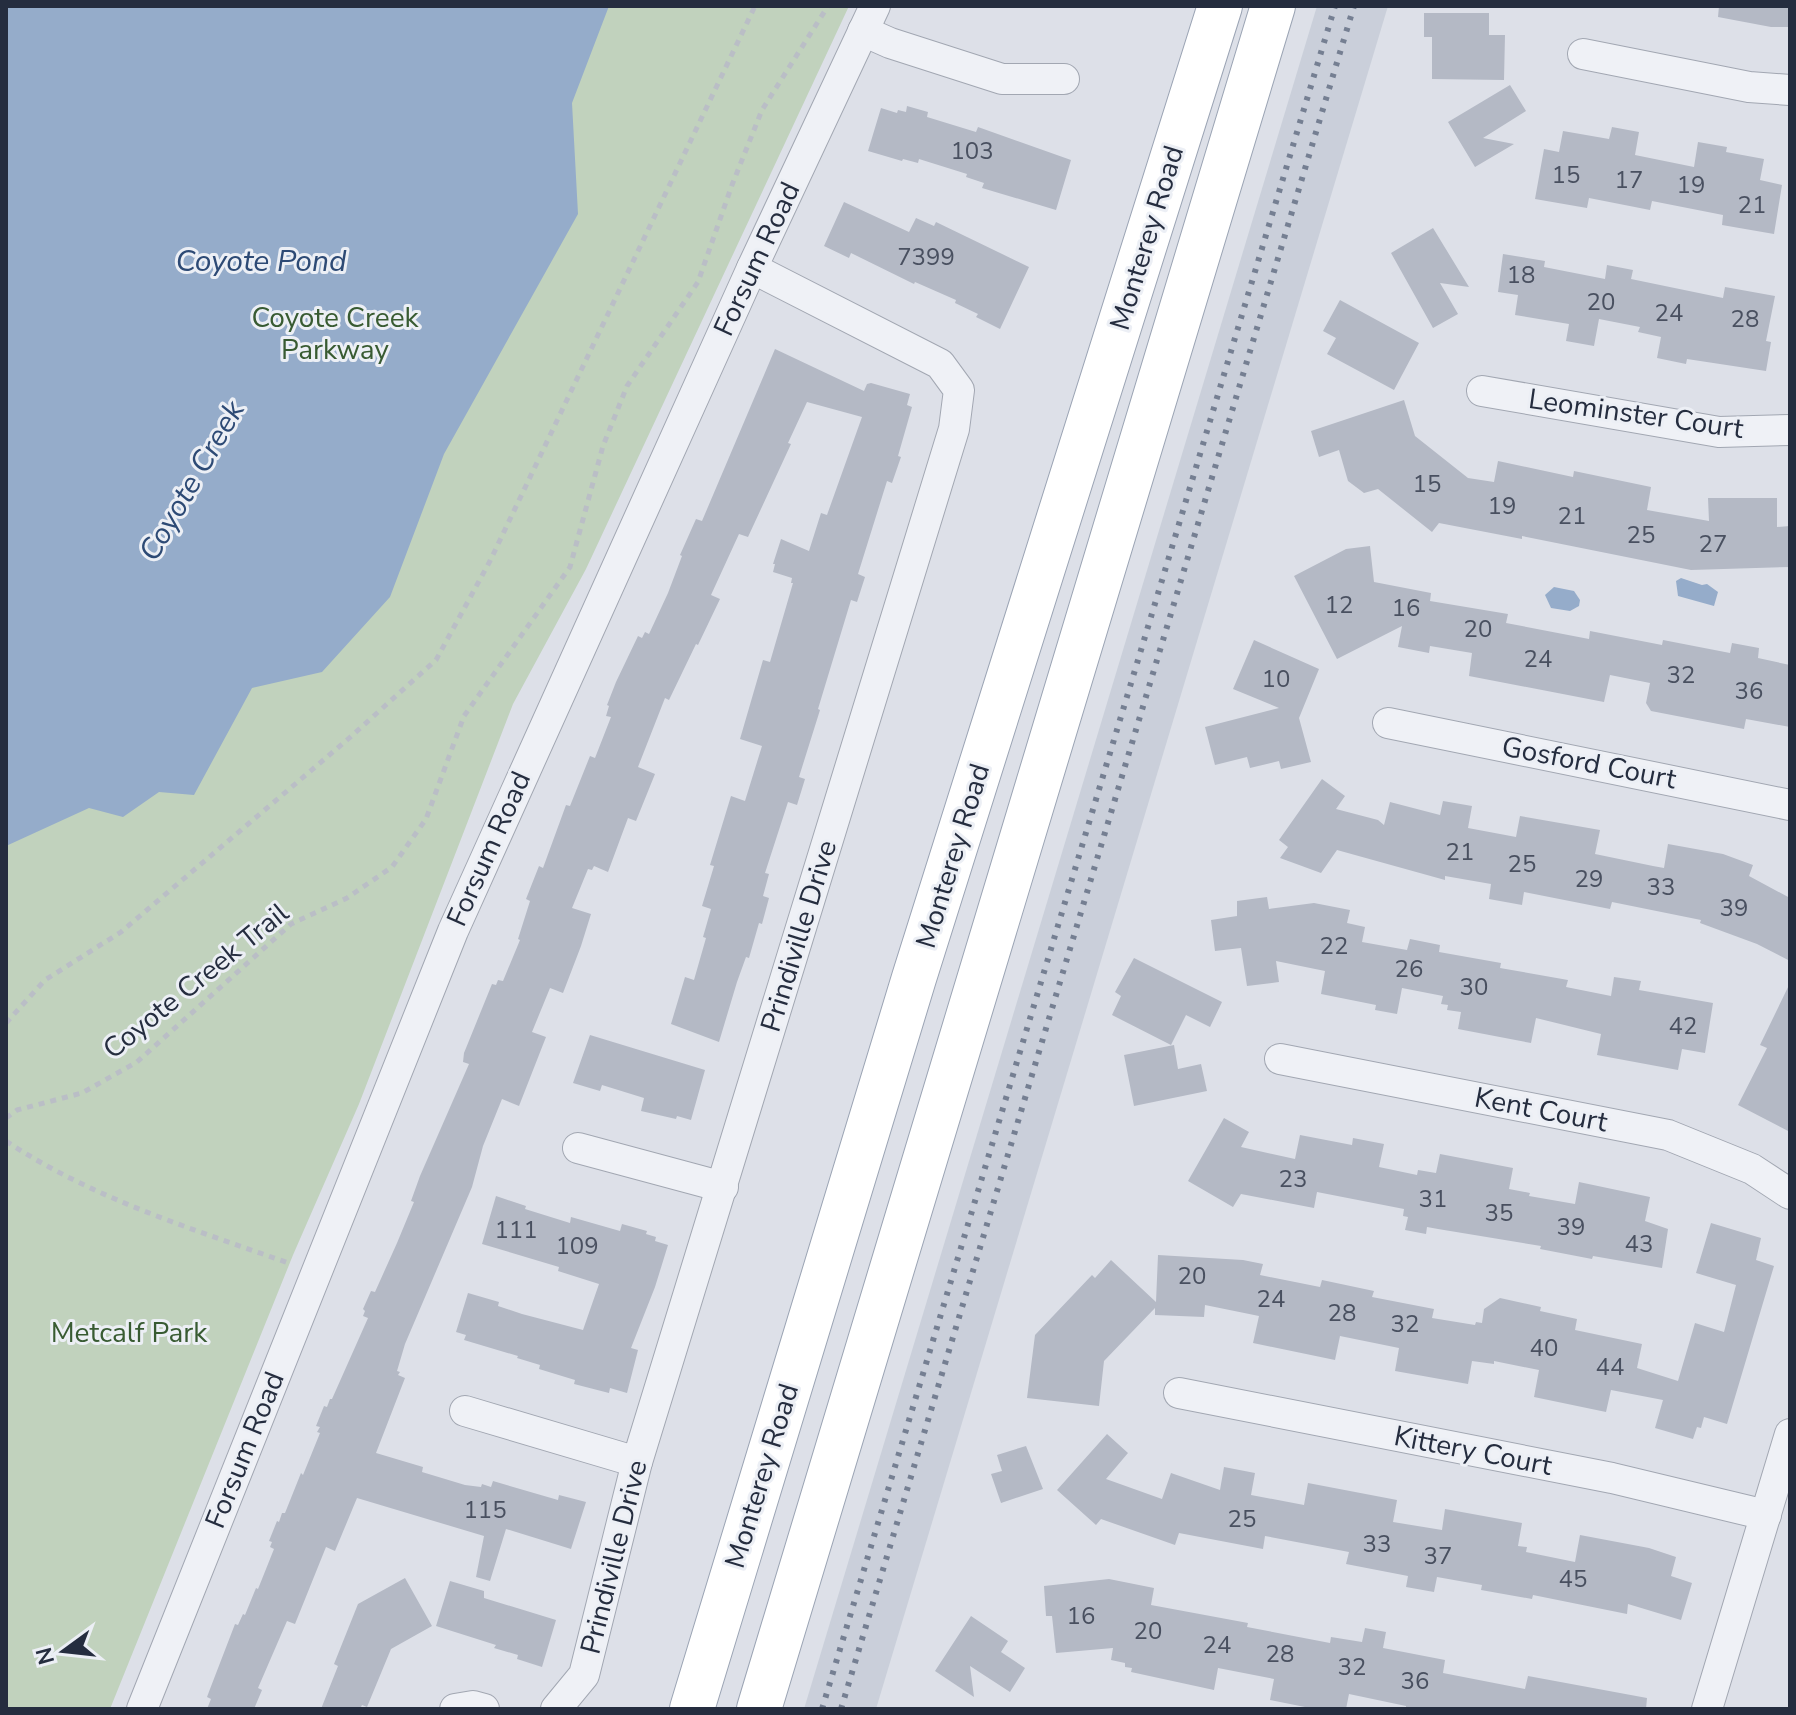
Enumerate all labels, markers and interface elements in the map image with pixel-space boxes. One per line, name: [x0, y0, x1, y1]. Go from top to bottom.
house number: 103: [950, 135, 994, 167]
street label: Monterey Road: [1101, 141, 1193, 335]
house number: 15: [1552, 159, 1580, 191]
house number: 17: [1615, 164, 1643, 196]
house number: 19: [1677, 169, 1705, 201]
street label: Forsum Road: [705, 176, 809, 342]
house number: 21: [1738, 189, 1766, 221]
water label: Coyote Pond: [176, 241, 347, 282]
house number: 7399: [897, 241, 955, 273]
house number: 18: [1507, 259, 1535, 291]
house number: 20: [1587, 286, 1615, 318]
house number: 24: [1655, 297, 1683, 329]
park label: Coyote Creek Parkway: [251, 299, 420, 369]
house number: 28: [1731, 303, 1759, 335]
street label: Leominster Court: [1526, 380, 1746, 448]
water label: Coyote Creek: [129, 392, 255, 569]
house number: 15: [1413, 468, 1441, 500]
house number: 19: [1488, 490, 1516, 522]
house number: 21: [1558, 500, 1586, 532]
house number: 25: [1627, 519, 1655, 551]
house number: 27: [1699, 528, 1727, 560]
house number: 12: [1325, 589, 1353, 621]
house number: 16: [1392, 592, 1420, 624]
house number: 20: [1464, 613, 1492, 645]
house number: 24: [1524, 643, 1552, 675]
house number: 32: [1667, 659, 1695, 691]
house number: 10: [1262, 663, 1290, 695]
house number: 36: [1735, 675, 1763, 707]
street label: Gosford Court: [1499, 727, 1680, 799]
street label: Monterey Road: [907, 759, 999, 953]
street label: Forsum Road: [438, 766, 540, 932]
street label: Prindiville Drive: [752, 836, 846, 1036]
house number: 21: [1446, 836, 1474, 868]
house number: 25: [1508, 848, 1536, 880]
house number: 29: [1575, 863, 1603, 895]
house number: 33: [1647, 871, 1675, 903]
house number: 39: [1720, 892, 1748, 924]
street label: Coyote Creek Trail: [95, 894, 297, 1068]
house number: 22: [1320, 930, 1348, 962]
house number: 26: [1395, 953, 1423, 985]
house number: 30: [1460, 971, 1488, 1003]
house number: 42: [1669, 1010, 1697, 1042]
street label: Kent Court: [1471, 1078, 1611, 1142]
house number: 23: [1279, 1163, 1307, 1195]
house number: 31: [1419, 1183, 1447, 1215]
house number: 35: [1485, 1197, 1513, 1229]
house number: 39: [1557, 1211, 1585, 1243]
house number: 111: [494, 1214, 538, 1246]
house number: 43: [1625, 1228, 1653, 1260]
house number: 109: [555, 1230, 599, 1262]
house number: 20: [1178, 1260, 1206, 1292]
house number: 24: [1257, 1283, 1285, 1315]
house number: 28: [1328, 1297, 1356, 1329]
house number: 32: [1391, 1308, 1419, 1340]
park label: Metcalf Park: [51, 1314, 208, 1352]
house number: 40: [1530, 1332, 1558, 1364]
house number: 44: [1596, 1351, 1624, 1383]
street label: Forsum Road: [196, 1366, 294, 1534]
street label: Monterey Road: [716, 1379, 808, 1573]
street label: Kittery Court: [1391, 1417, 1555, 1485]
street label: Prindiville Drive: [572, 1456, 656, 1658]
house number: 115: [463, 1494, 507, 1526]
house number: 25: [1228, 1503, 1256, 1535]
house number: 33: [1363, 1528, 1391, 1560]
house number: 37: [1424, 1540, 1452, 1572]
house number: 45: [1559, 1563, 1587, 1595]
house number: 16: [1067, 1600, 1095, 1632]
north arrow: [24, 1611, 104, 1691]
house number: 20: [1134, 1615, 1162, 1647]
house number: 24: [1203, 1629, 1231, 1661]
house number: 28: [1266, 1638, 1294, 1670]
text: N: [29, 1644, 62, 1668]
house number: 32: [1338, 1651, 1366, 1683]
house number: 36: [1401, 1665, 1429, 1697]

